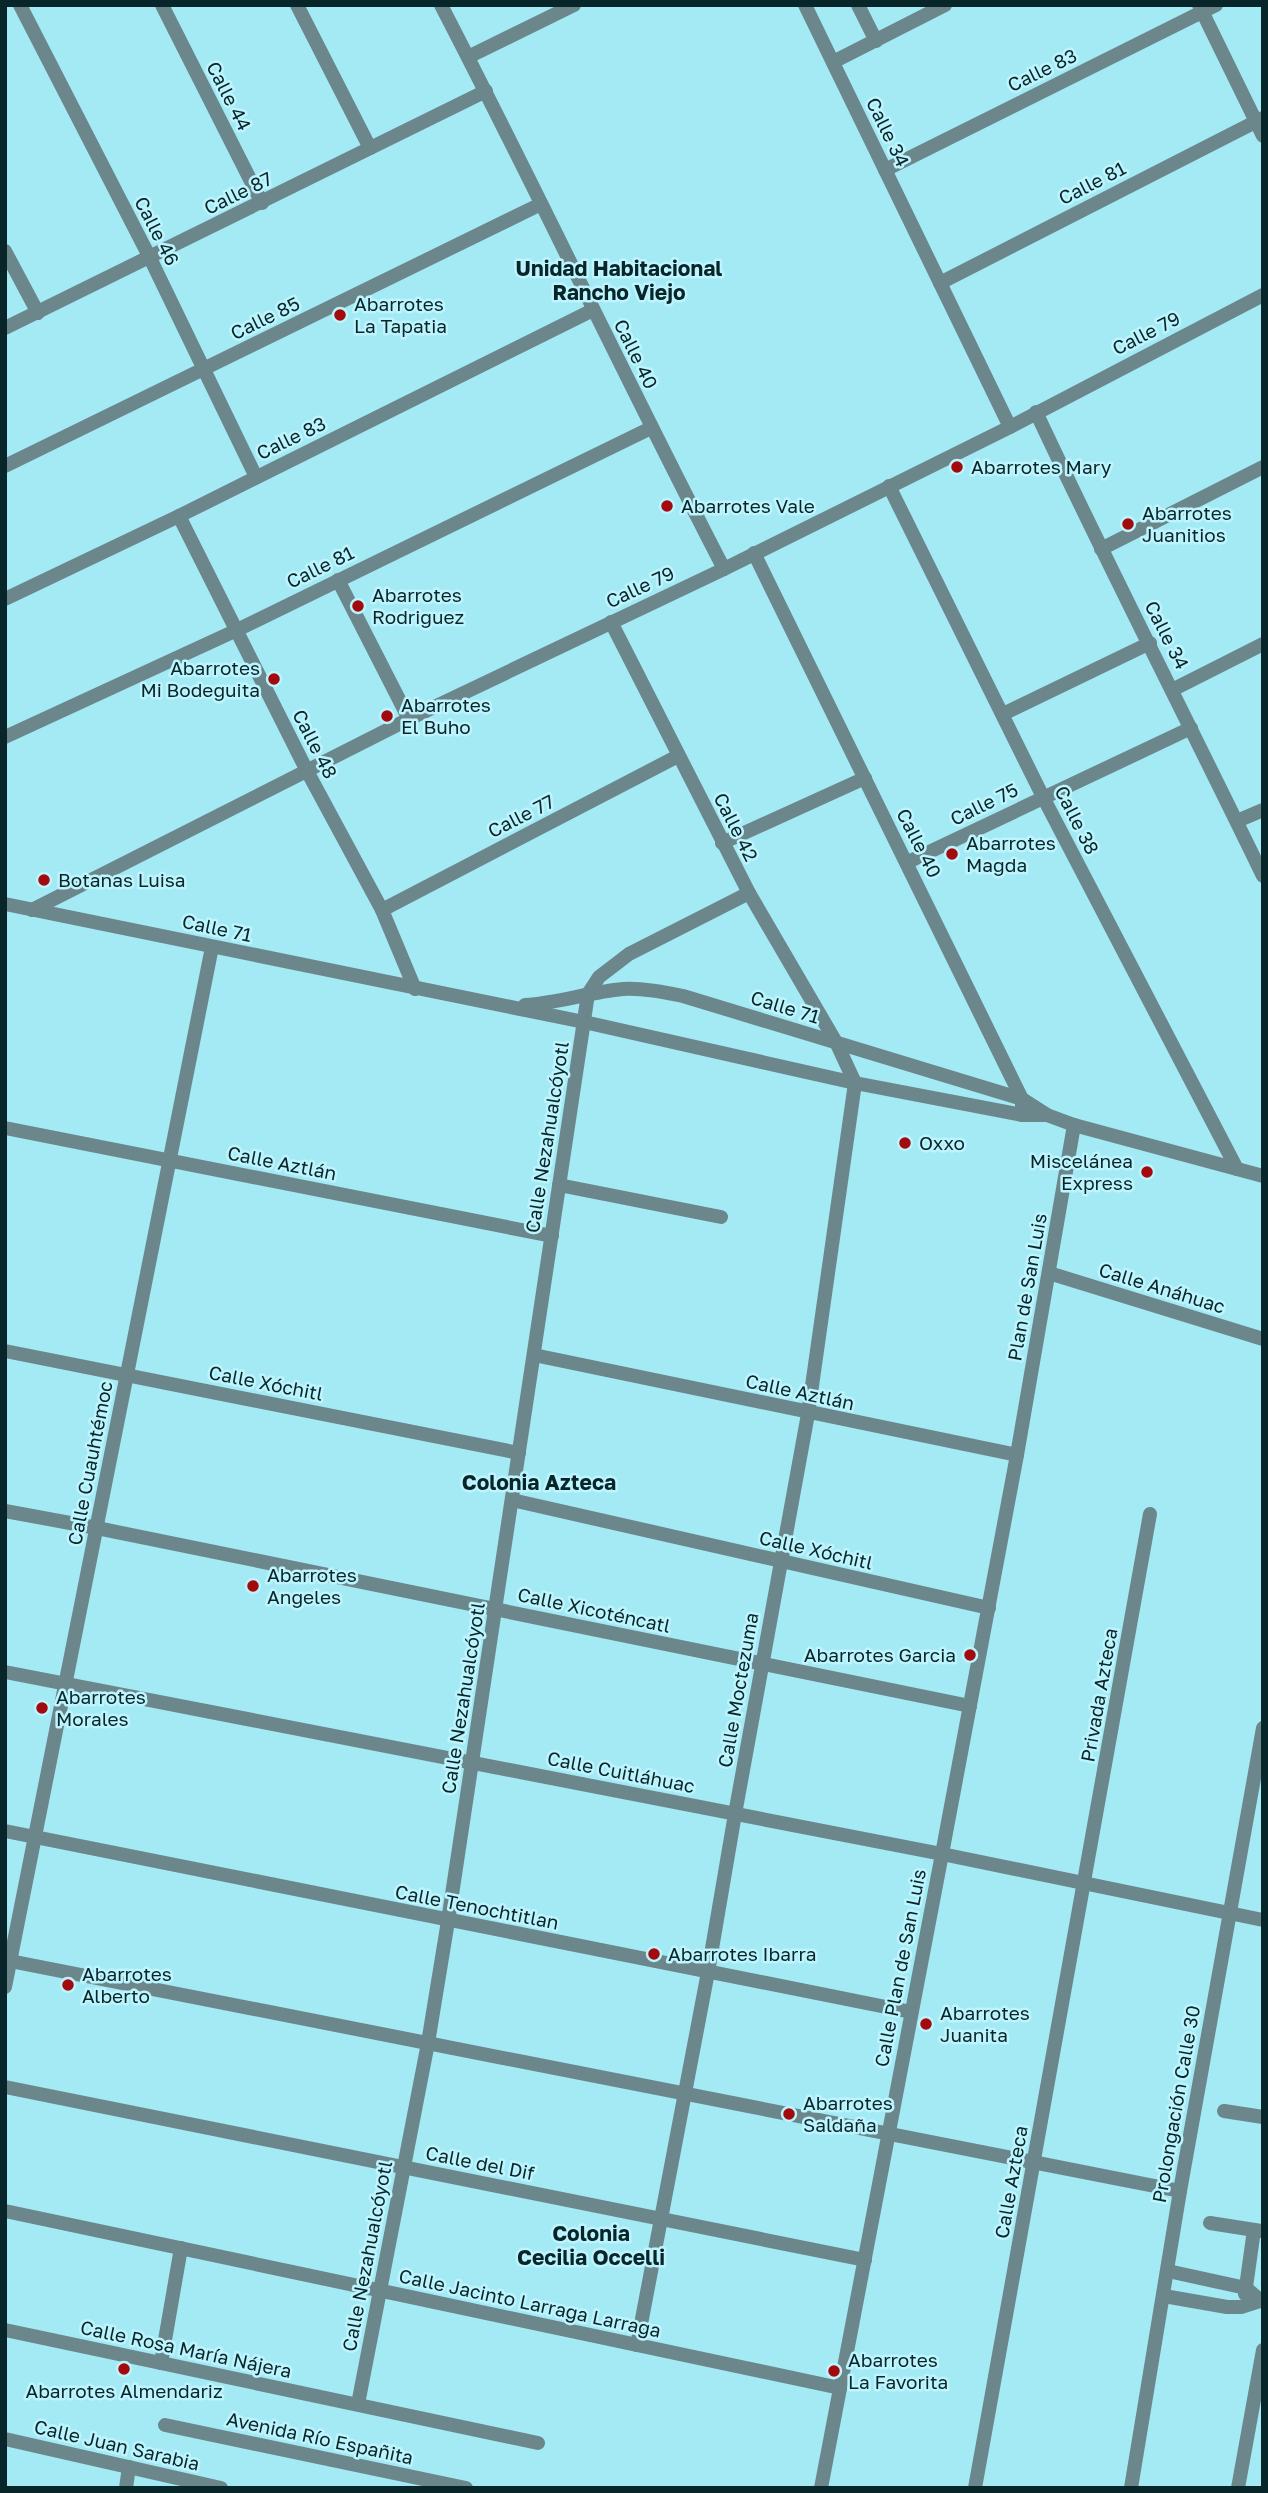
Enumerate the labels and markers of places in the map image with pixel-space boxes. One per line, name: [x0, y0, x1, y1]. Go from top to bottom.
place label: Abarrotes La Tapatia: [354, 292, 447, 337]
marker: Abarrotes La Tapatia: [332, 307, 348, 323]
place label: Abarrotes Mary: [971, 455, 1112, 478]
marker: Abarrotes Mary: [949, 459, 965, 475]
place label: Abarrotes Vale: [681, 494, 815, 517]
marker: Abarrotes Vale: [659, 498, 675, 514]
place label: Abarrotes Juanitios: [1142, 501, 1232, 546]
marker: Abarrotes Juanitios: [1120, 516, 1136, 532]
place label: Abarrotes Rodriguez: [372, 583, 464, 628]
marker: Abarrotes Rodriguez: [350, 598, 366, 614]
place label: Abarrotes Mi Bodeguita: [140, 656, 260, 701]
marker: Abarrotes Mi Bodeguita: [266, 671, 282, 687]
place label: Abarrotes El Buho: [401, 693, 491, 738]
marker: Abarrotes El Buho: [379, 708, 395, 724]
place label: Abarrotes Magda: [966, 831, 1056, 876]
marker: Abarrotes Magda: [944, 846, 960, 862]
place label: Botanas Luisa: [58, 868, 186, 891]
marker: Botanas Luisa: [36, 872, 52, 888]
place label: Oxxo: [919, 1131, 965, 1154]
marker: Oxxo: [897, 1135, 913, 1151]
place label: Miscelánea Express: [1030, 1149, 1133, 1194]
marker: Miscelánea Express: [1139, 1164, 1155, 1180]
place label: Abarrotes Angeles: [267, 1563, 357, 1608]
marker: Abarrotes Angeles: [245, 1578, 261, 1594]
place label: Abarrotes Garcia: [804, 1643, 956, 1666]
marker: Abarrotes Garcia: [962, 1647, 978, 1663]
place label: Abarrotes Morales: [56, 1685, 146, 1730]
marker: Abarrotes Morales: [34, 1700, 50, 1716]
place label: Abarrotes Ibarra: [668, 1942, 816, 1965]
marker: Abarrotes Ibarra: [646, 1946, 662, 1962]
place label: Abarrotes Alberto: [82, 1962, 172, 2007]
marker: Abarrotes Alberto: [60, 1977, 76, 1993]
place label: Abarrotes Juanita: [940, 2001, 1030, 2046]
marker: Abarrotes Juanita: [918, 2016, 934, 2032]
place label: Abarrotes Saldaña: [803, 2091, 893, 2136]
marker: Abarrotes Saldaña: [781, 2106, 797, 2122]
place label: Abarrotes La Favorita: [848, 2348, 948, 2393]
marker: Abarrotes Almendariz: [116, 2361, 132, 2377]
marker: Abarrotes La Favorita: [826, 2363, 842, 2379]
place label: Abarrotes Almendariz: [25, 2379, 223, 2402]

